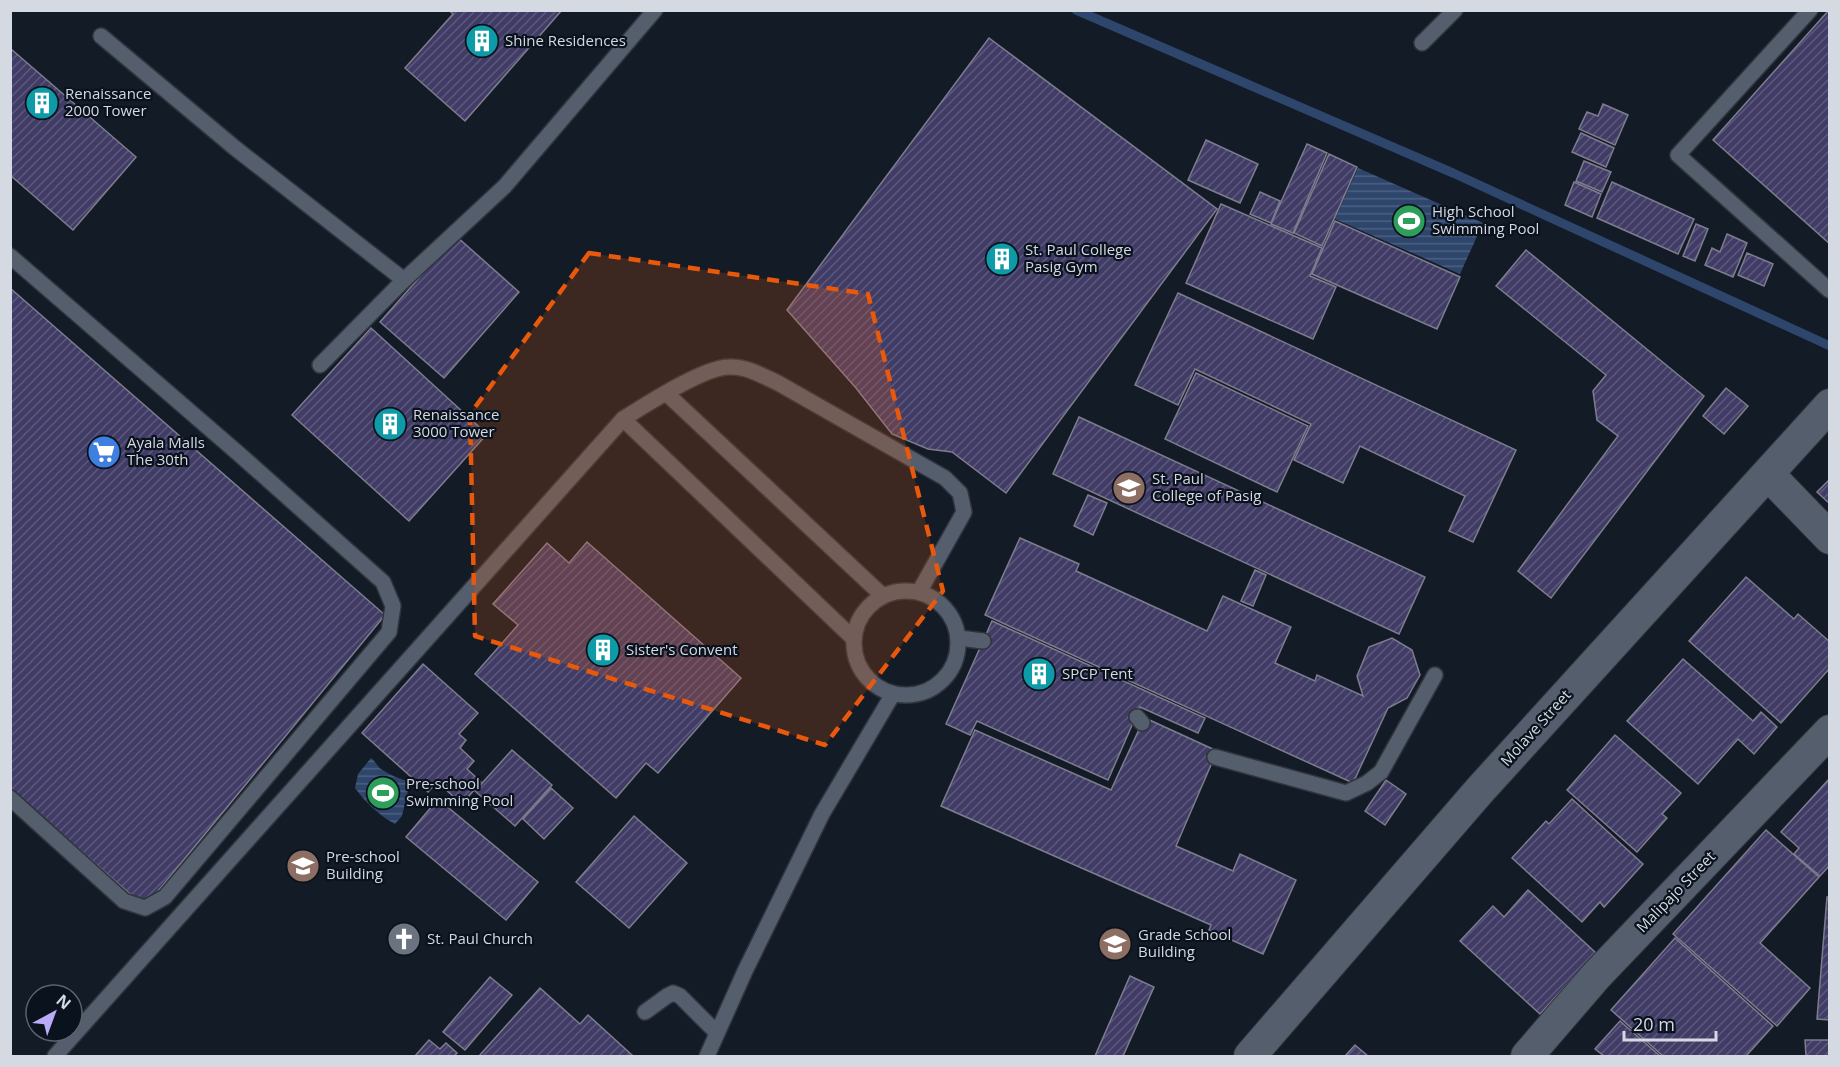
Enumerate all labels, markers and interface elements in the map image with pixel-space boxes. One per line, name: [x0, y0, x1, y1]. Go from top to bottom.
building icon: Shine Residences: [464, 23, 500, 59]
place label: Shine Residences: [505, 30, 626, 50]
place label: Renaissance 2000 Tower: [65, 83, 151, 120]
building icon: Renaissance 2000 Tower: [24, 85, 60, 121]
place label: High School Swimming Pool: [1432, 201, 1539, 238]
sports icon: High School Swimming Pool: [1391, 203, 1427, 239]
place label: St. Paul College Pasig Gym: [1025, 239, 1132, 276]
building icon: St. Paul College Pasig Gym: [984, 241, 1020, 277]
place label: Renaissance 3000 Tower: [413, 404, 499, 441]
building icon: Renaissance 3000 Tower: [372, 406, 408, 442]
place label: Ayala Malls The 30th: [127, 432, 205, 469]
supermarket icon: Ayala Malls The 30th: [86, 434, 122, 470]
place label: St. Paul College of Pasig: [1152, 468, 1261, 505]
school or university icon: St. Paul College of Pasig: [1111, 470, 1147, 506]
building icon: Sister's Convent: [585, 632, 621, 668]
place label: Sister's Convent: [626, 639, 738, 659]
building icon: SPCP Tent: [1021, 656, 1057, 692]
place label: SPCP Tent: [1062, 663, 1133, 683]
street label: Molave Street: [1496, 685, 1575, 770]
place label: Pre-school Swimming Pool: [406, 773, 513, 810]
sports icon: Pre-school Swimming Pool: [365, 775, 401, 811]
place label: Pre-school Building: [326, 846, 400, 883]
street label: Malipajo Street: [1631, 846, 1719, 936]
school or university icon: Pre-school Building: [285, 848, 321, 884]
church icon: St. Paul Church: [386, 921, 422, 957]
place label: Grade School Building: [1138, 924, 1231, 961]
school or university icon: Grade School Building: [1097, 926, 1133, 962]
place label: St. Paul Church: [427, 928, 533, 948]
north arrow: [24, 983, 84, 1043]
text: N: [52, 989, 76, 1014]
scale bar: [1624, 1004, 1716, 1042]
text: 20 m: [1633, 1012, 1675, 1036]

